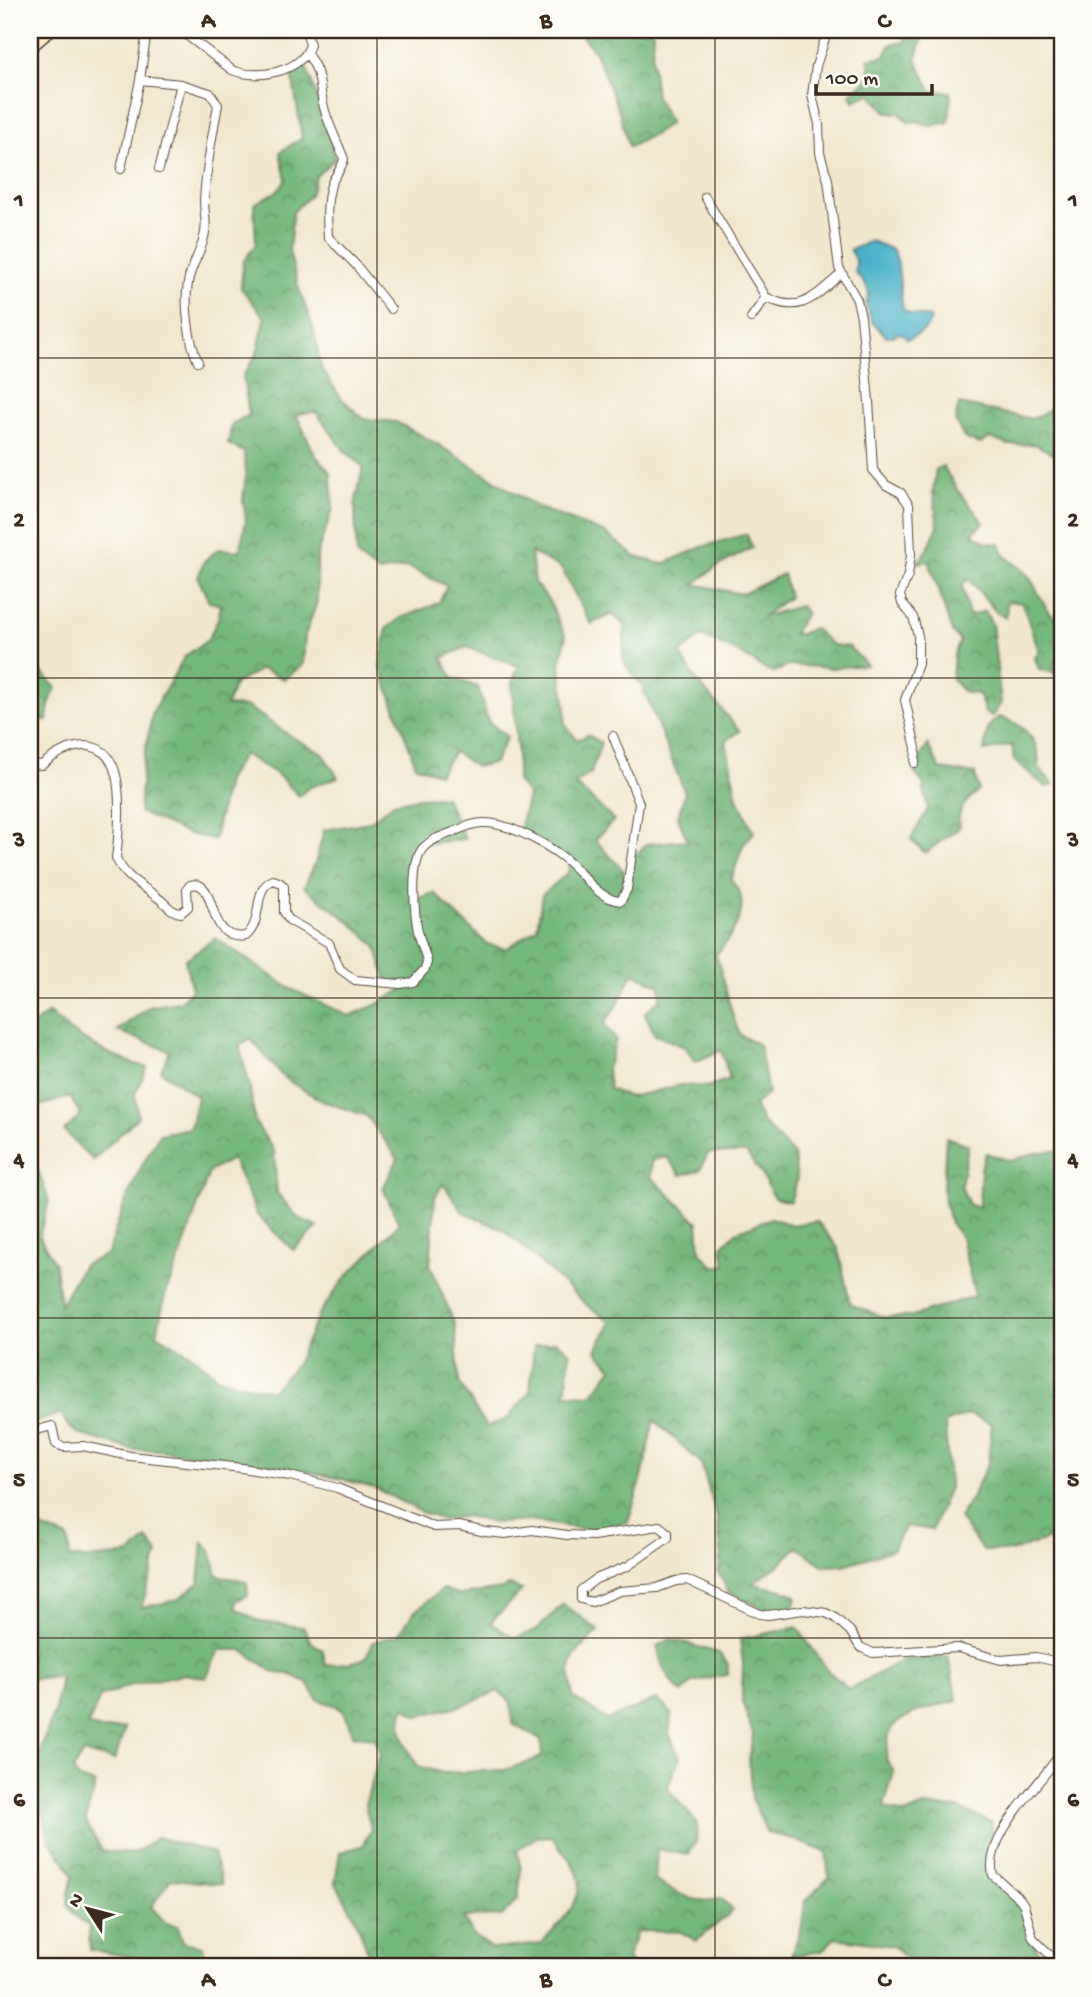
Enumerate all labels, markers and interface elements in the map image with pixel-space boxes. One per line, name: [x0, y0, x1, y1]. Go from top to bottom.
text: A: [200, 9, 216, 36]
text: B: [539, 9, 553, 36]
text: C: [878, 9, 893, 36]
scale bar: [816, 52, 931, 96]
text: 100 m: [825, 68, 878, 93]
text: 1: [13, 188, 24, 215]
text: 1: [1067, 188, 1078, 215]
text: 2: [13, 508, 25, 535]
text: 2: [1067, 508, 1079, 535]
text: 3: [12, 828, 25, 855]
text: 3: [1066, 828, 1079, 855]
text: 4: [13, 1148, 25, 1175]
text: 4: [1067, 1148, 1079, 1175]
text: 5: [13, 1468, 25, 1495]
text: 5: [1067, 1468, 1079, 1495]
text: 6: [13, 1788, 26, 1815]
text: 6: [1067, 1788, 1080, 1815]
north arrow: [52, 1874, 122, 1944]
text: N: [64, 1889, 90, 1913]
text: A: [200, 1968, 216, 1995]
text: B: [539, 1968, 553, 1995]
text: C: [878, 1968, 893, 1995]

